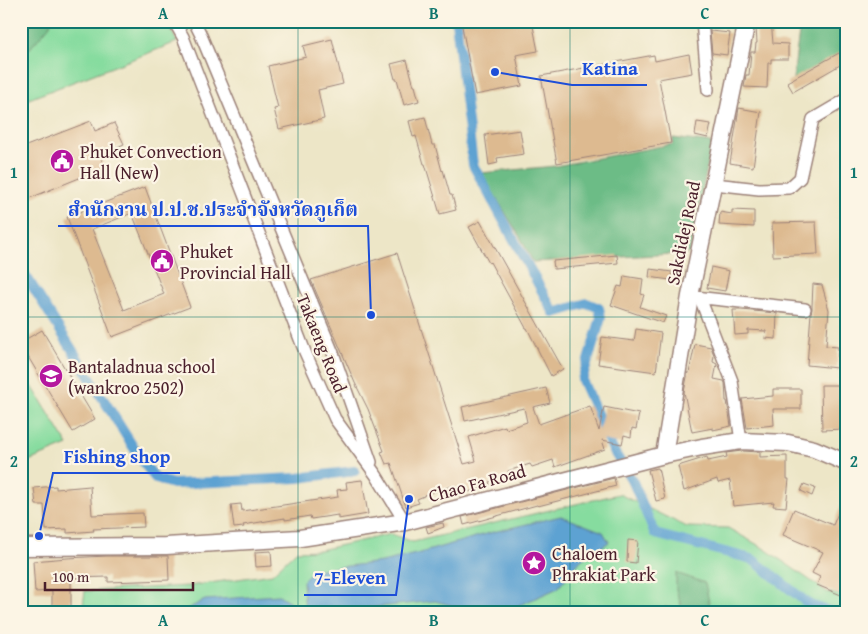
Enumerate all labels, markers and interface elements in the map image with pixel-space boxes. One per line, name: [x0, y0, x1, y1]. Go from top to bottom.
text: A: [158, 1, 169, 25]
text: B: [429, 1, 439, 25]
text: C: [700, 1, 710, 25]
callout: Katina: [572, 51, 647, 85]
text: Katina: [582, 54, 638, 82]
place label: Phuket Convection Hall (New): [80, 138, 222, 186]
public building icon: Phuket Convection Hall (New): [49, 148, 75, 174]
text: 1: [10, 160, 18, 184]
text: 1: [850, 160, 858, 184]
street label: Sakdidej Road: [659, 178, 707, 287]
callout: สำนักงาน ป.ป.ช.ประจำจังหวัดภูเก็ต: [58, 192, 368, 226]
text: สำนักงาน ป.ป.ช.ประจำจังหวัดภูเก็ต: [68, 195, 358, 223]
place label: Phuket Provincial Hall: [180, 238, 291, 286]
public building icon: Phuket Provincial Hall: [149, 248, 175, 274]
street label: Takaeng Road: [290, 289, 354, 397]
place label: Bantaladnua school (wankroo 2502): [68, 353, 216, 401]
school or university icon: Bantaladnua school (wankroo 2502): [38, 363, 64, 389]
callout: Fishing shop: [53, 439, 180, 473]
text: Fishing shop: [64, 442, 171, 470]
text: 2: [10, 449, 18, 473]
text: 2: [850, 449, 858, 473]
street label: Chao Fa Road: [425, 457, 529, 509]
place label: Chaloem Phrakiat Park: [552, 540, 656, 588]
place icon: Chaloem Phrakiat Park: [521, 550, 547, 576]
scale bar: [45, 559, 192, 591]
callout: 7-Eleven: [304, 561, 396, 595]
text: 7-Eleven: [314, 563, 387, 591]
text: 100 m: [52, 566, 90, 587]
text: A: [158, 608, 169, 632]
text: B: [429, 608, 439, 632]
text: C: [700, 608, 710, 632]

